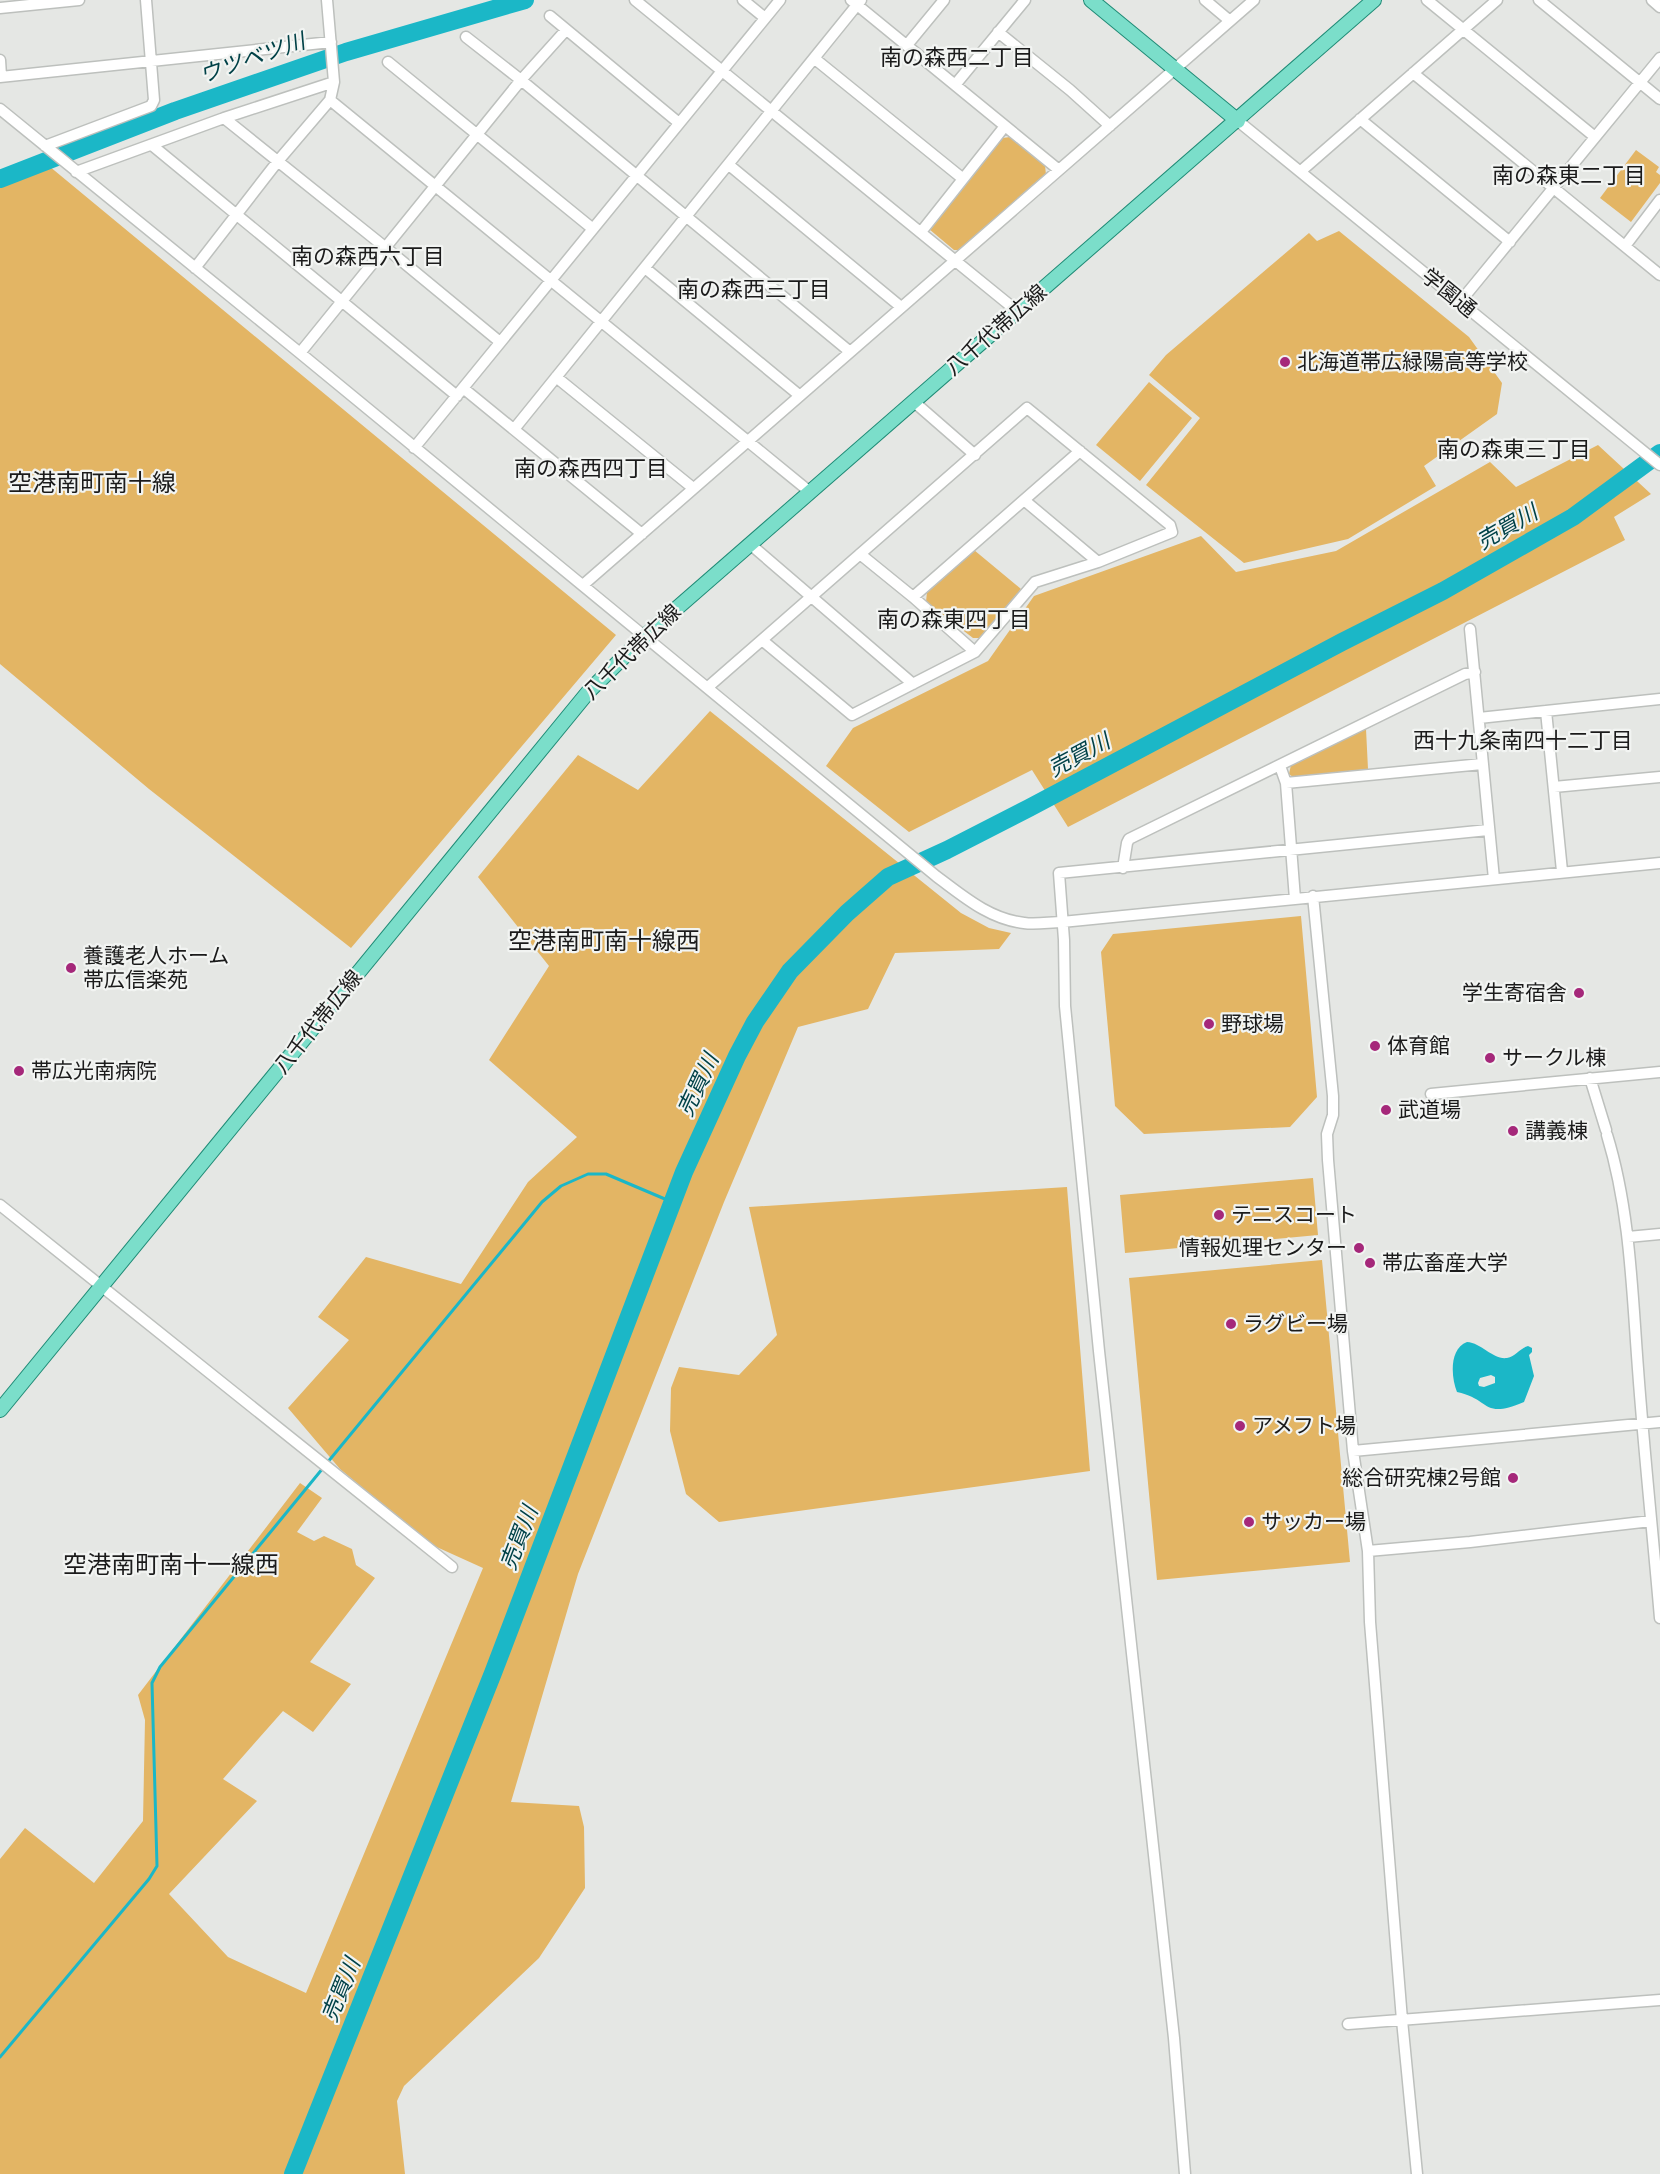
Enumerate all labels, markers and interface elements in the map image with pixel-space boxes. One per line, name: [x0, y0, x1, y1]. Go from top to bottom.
water label: ウツベツ川: [196, 28, 310, 88]
district label: 南の森西二丁目: [880, 45, 1034, 70]
district label: 南の森東二丁目: [1492, 163, 1646, 188]
district label: 南の森西六丁目: [291, 244, 445, 269]
street label: 学園通: [1417, 264, 1481, 322]
district label: 南の森西三丁目: [677, 277, 831, 302]
street label: 八千代帯広線: [941, 280, 1051, 380]
place label: 北海道帯広緑陽高等学校: [1297, 350, 1528, 374]
marker: 北海道帯広緑陽高等学校: [1278, 355, 1292, 369]
district label: 南の森東三丁目: [1437, 437, 1591, 462]
district label: 南の森西四丁目: [514, 456, 668, 481]
district label: 空港南町南十線: [8, 469, 176, 497]
water label: 売買川: [1472, 499, 1544, 554]
street label: 八千代帯広線: [578, 600, 686, 704]
district label: 南の森東四丁目: [877, 607, 1031, 632]
water label: 売買川: [1044, 728, 1116, 782]
district label: 西十九条南四十二丁目: [1413, 728, 1633, 753]
district label: 空港南町南十線西: [508, 927, 700, 955]
place label: 養護老人ホーム 帯広信楽苑: [83, 944, 229, 992]
marker: 養護老人ホーム 帯広信楽苑: [64, 961, 78, 975]
street label: 八千代帯広線: [269, 965, 367, 1079]
place label: 学生寄宿舎: [1462, 981, 1567, 1005]
marker: 学生寄宿舎: [1572, 986, 1586, 1000]
place label: 野球場: [1221, 1012, 1284, 1036]
marker: 野球場: [1202, 1017, 1216, 1031]
place label: 体育館: [1387, 1034, 1450, 1058]
marker: 体育館: [1368, 1039, 1382, 1053]
place label: サークル棟: [1502, 1046, 1606, 1070]
water label: 売買川: [673, 1048, 724, 1120]
marker: サークル棟: [1483, 1051, 1497, 1065]
place label: 帯広光南病院: [31, 1059, 157, 1083]
marker: 帯広光南病院: [12, 1064, 26, 1078]
place label: 武道場: [1398, 1098, 1461, 1122]
marker: 武道場: [1379, 1103, 1393, 1117]
place label: 講義棟: [1525, 1119, 1588, 1143]
marker: 講義棟: [1506, 1124, 1520, 1138]
place label: テニスコート: [1231, 1203, 1357, 1227]
marker: テニスコート: [1212, 1208, 1226, 1222]
place label: 情報処理センター: [1179, 1236, 1347, 1260]
marker: 情報処理センター: [1352, 1241, 1366, 1255]
place label: 帯広畜産大学: [1382, 1251, 1508, 1275]
marker: 帯広畜産大学: [1363, 1256, 1377, 1270]
place label: ラグビー場: [1243, 1312, 1348, 1336]
marker: ラグビー場: [1224, 1317, 1238, 1331]
place label: アメフト場: [1252, 1414, 1356, 1438]
marker: アメフト場: [1233, 1419, 1247, 1433]
place label: 総合研究棟2号館: [1342, 1466, 1501, 1490]
marker: 総合研究棟2号館: [1506, 1471, 1520, 1485]
water label: 売買川: [496, 1501, 543, 1573]
place label: サッカー場: [1261, 1510, 1366, 1534]
marker: サッカー場: [1242, 1515, 1256, 1529]
district label: 空港南町南十一線西: [63, 1551, 279, 1579]
water label: 売買川: [317, 1953, 366, 2025]

